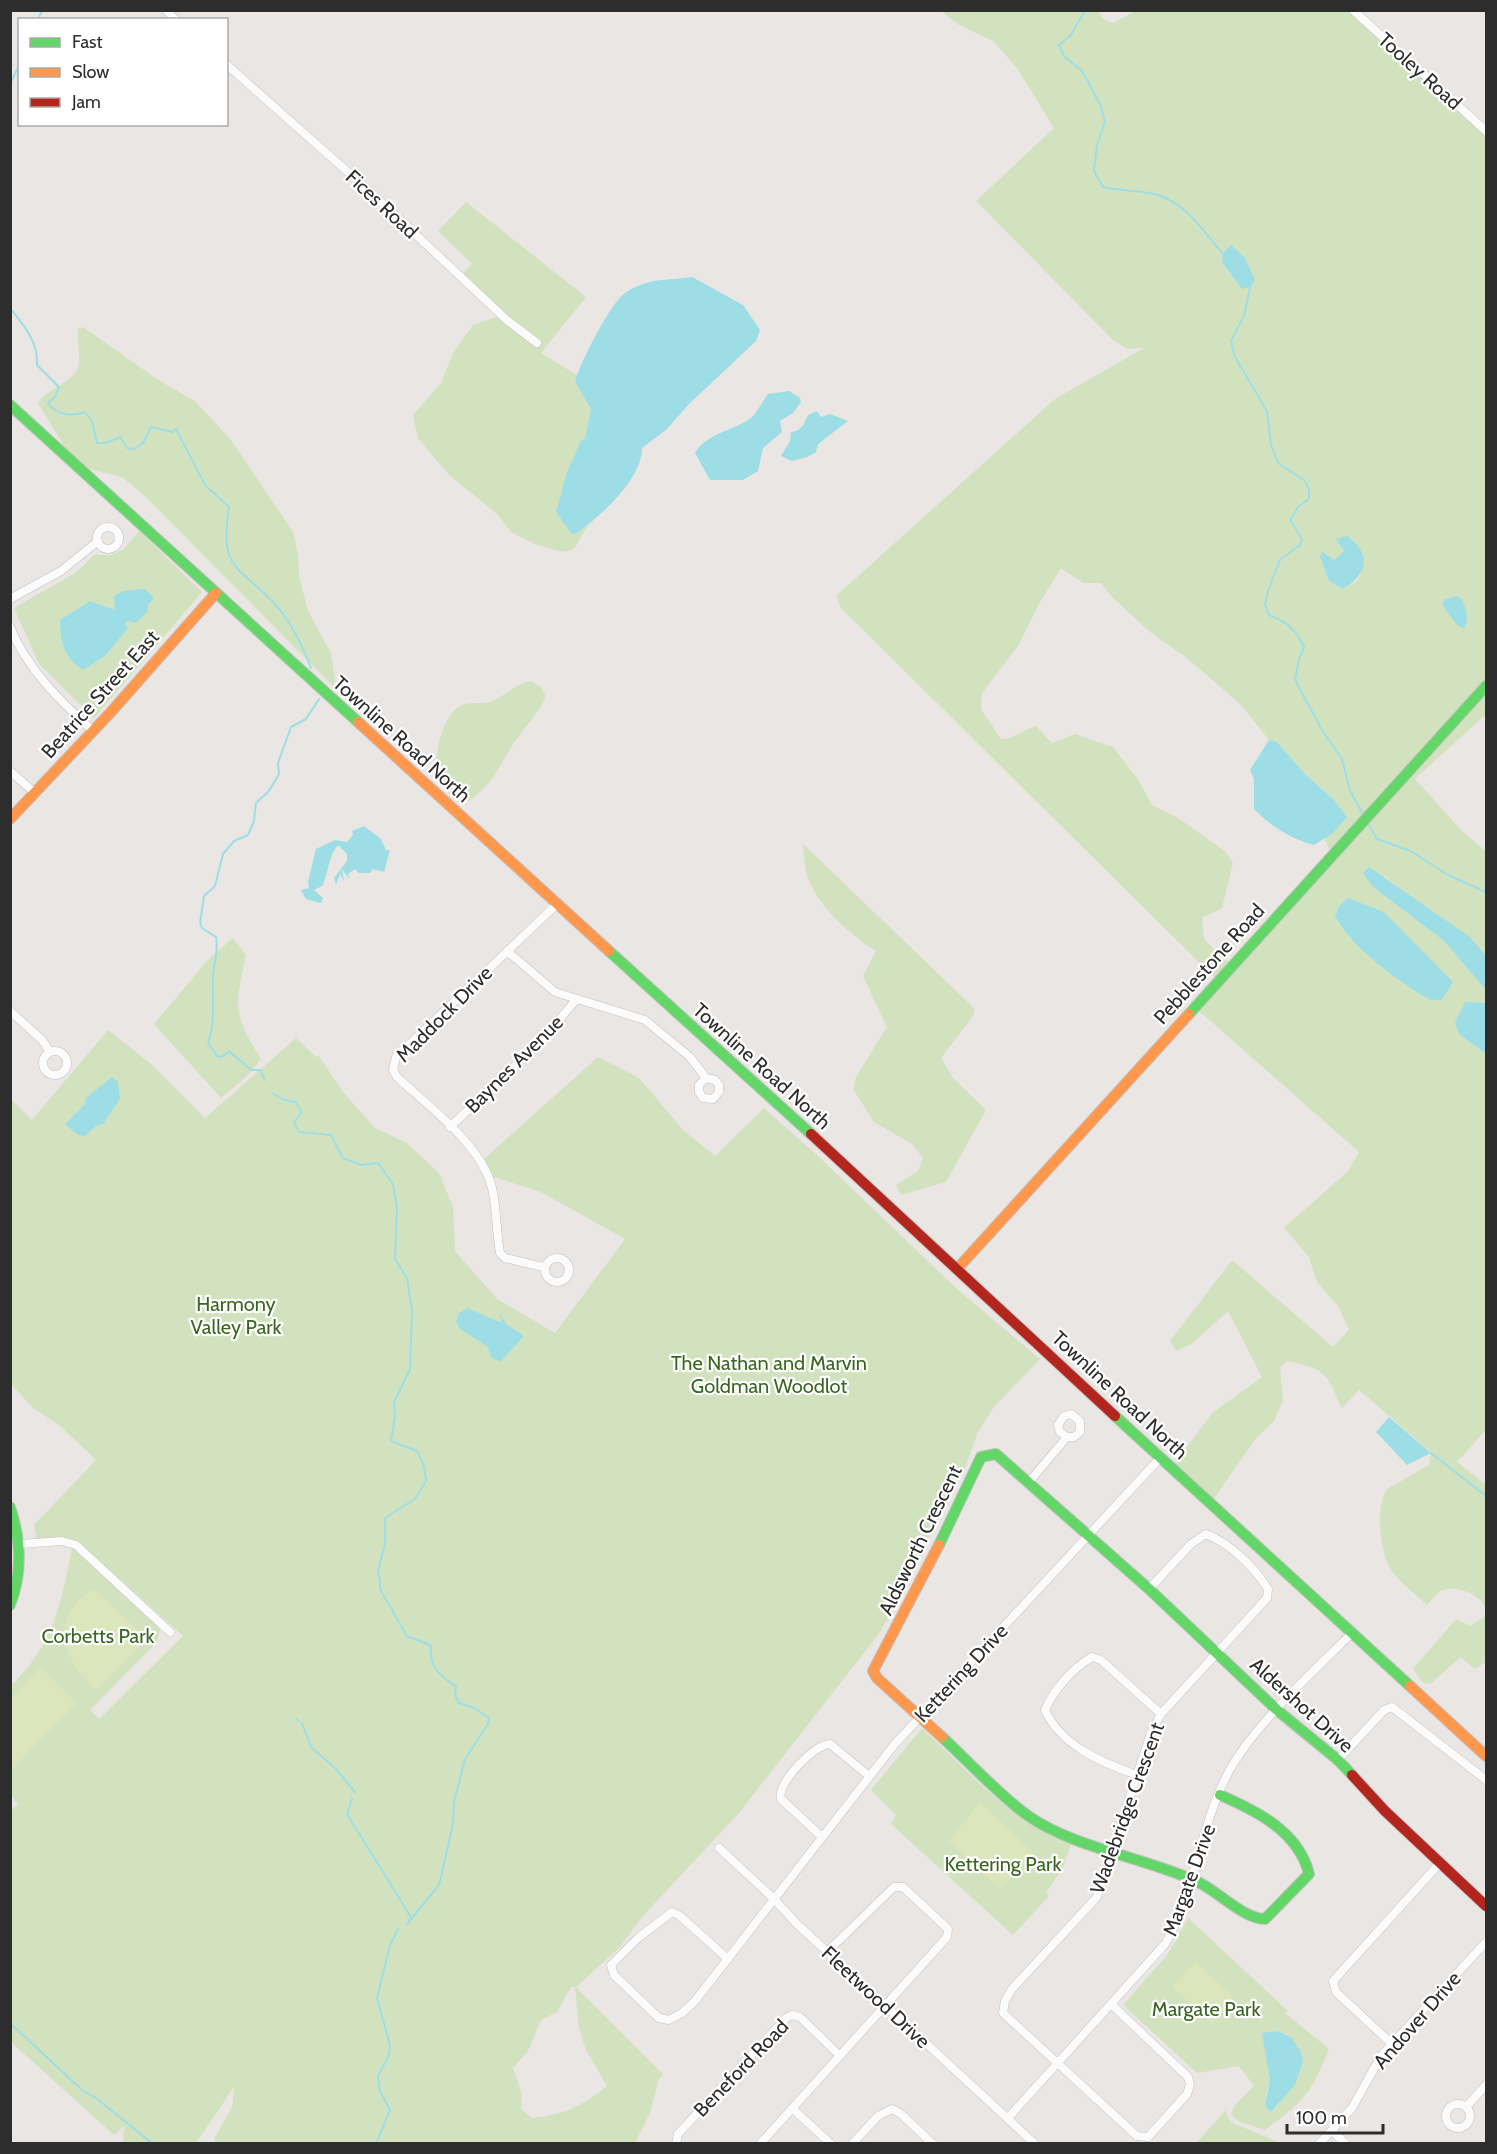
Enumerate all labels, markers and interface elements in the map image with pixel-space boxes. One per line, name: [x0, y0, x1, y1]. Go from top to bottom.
legend: [18, 18, 228, 126]
street label: Tooley Road: [1373, 27, 1467, 115]
text: Fast: [72, 31, 103, 53]
text: Slow: [72, 61, 109, 83]
text: Jam: [71, 91, 101, 113]
street label: Fices Road: [341, 165, 423, 243]
street label: Beatrice Street East: [36, 625, 164, 763]
street label: Townline Road North: [328, 671, 476, 807]
street label: Pebblestone Road: [1149, 899, 1269, 1029]
street label: Maddock Drive: [391, 961, 497, 1067]
street label: Townline Road North: [688, 998, 836, 1134]
street label: Baynes Avenue: [460, 1010, 568, 1118]
park label: Harmony Valley Park: [190, 1292, 282, 1339]
street label: Townline Road North: [1047, 1326, 1193, 1464]
park label: The Nathan and Marvin Goldman Woodlot: [671, 1351, 867, 1398]
street label: Aldsworth Crescent: [873, 1461, 967, 1619]
street label: Kettering Drive: [909, 1619, 1013, 1727]
park label: Corbetts Park: [42, 1624, 155, 1648]
street label: Aldershot Drive: [1245, 1652, 1359, 1758]
street label: Wadebridge Crescent: [1085, 1719, 1169, 1897]
street label: Margate Drive: [1158, 1821, 1220, 1939]
park label: Kettering Park: [945, 1852, 1061, 1876]
street label: Fleetwood Drive: [817, 1941, 935, 2053]
street label: Andover Drive: [1368, 1966, 1466, 2074]
park label: Margate Park: [1152, 1997, 1260, 2021]
street label: Beneford Road: [689, 2014, 793, 2122]
scale bar: [1287, 2097, 1383, 2135]
text: 100 m: [1296, 2107, 1347, 2129]

